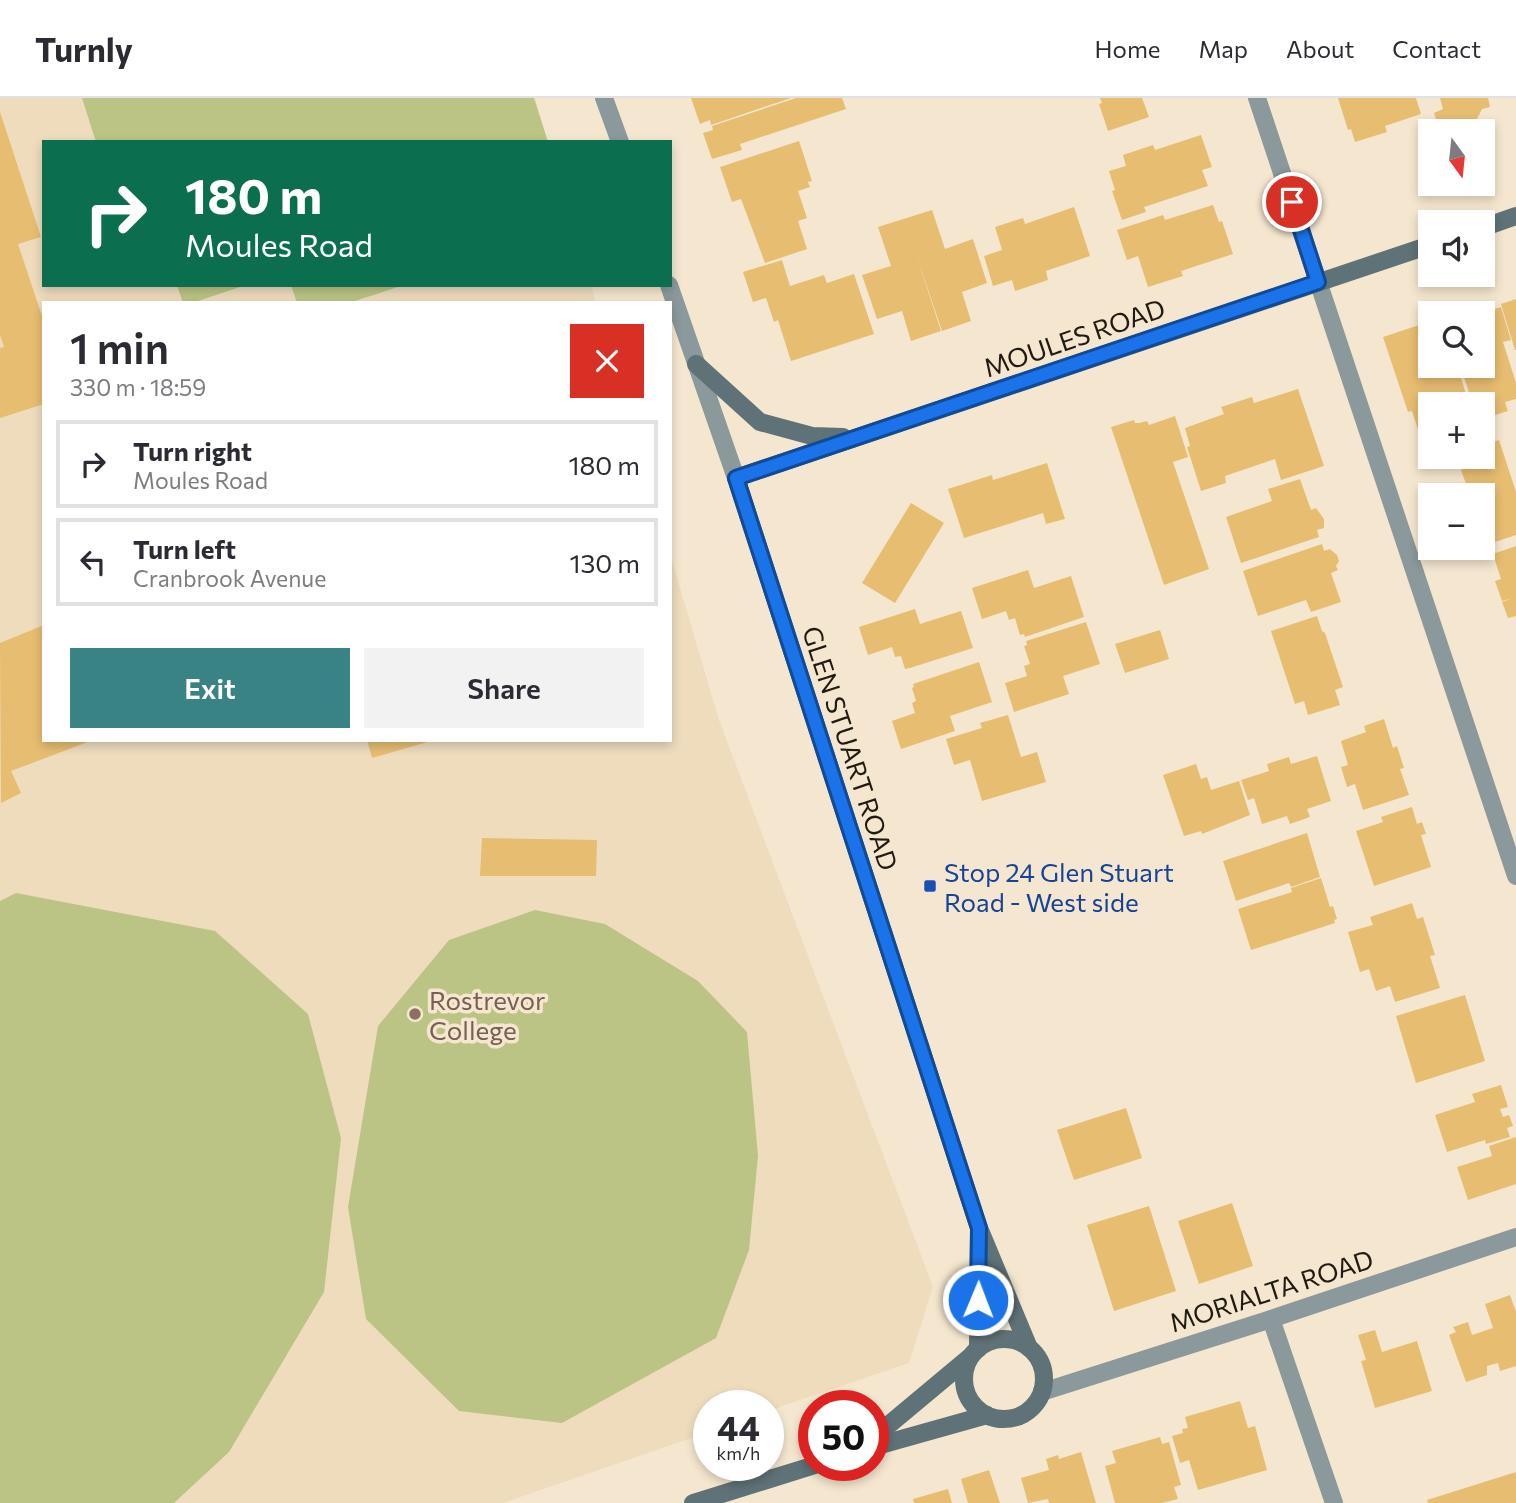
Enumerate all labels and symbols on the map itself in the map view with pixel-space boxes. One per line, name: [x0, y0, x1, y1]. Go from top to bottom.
north arrow: [1418, 119, 1494, 196]
pin: [1262, 172, 1322, 232]
street label: MOULES ROAD: [979, 291, 1169, 383]
street label: GLEN STUART ROAD: [797, 622, 905, 874]
place label: Stop 24 Glen Stuart Road - West side: [944, 856, 1174, 917]
marker: Stop 24 Glen Stuart Road - West side: [922, 878, 938, 894]
place label: Rostrevor College: [429, 984, 545, 1045]
marker: Rostrevor College: [407, 1006, 423, 1022]
street label: MORIALTA ROAD: [1165, 1242, 1377, 1338]
position arrow: [941, 1263, 1015, 1337]
speed limit sign: 50: [798, 1390, 889, 1481]

